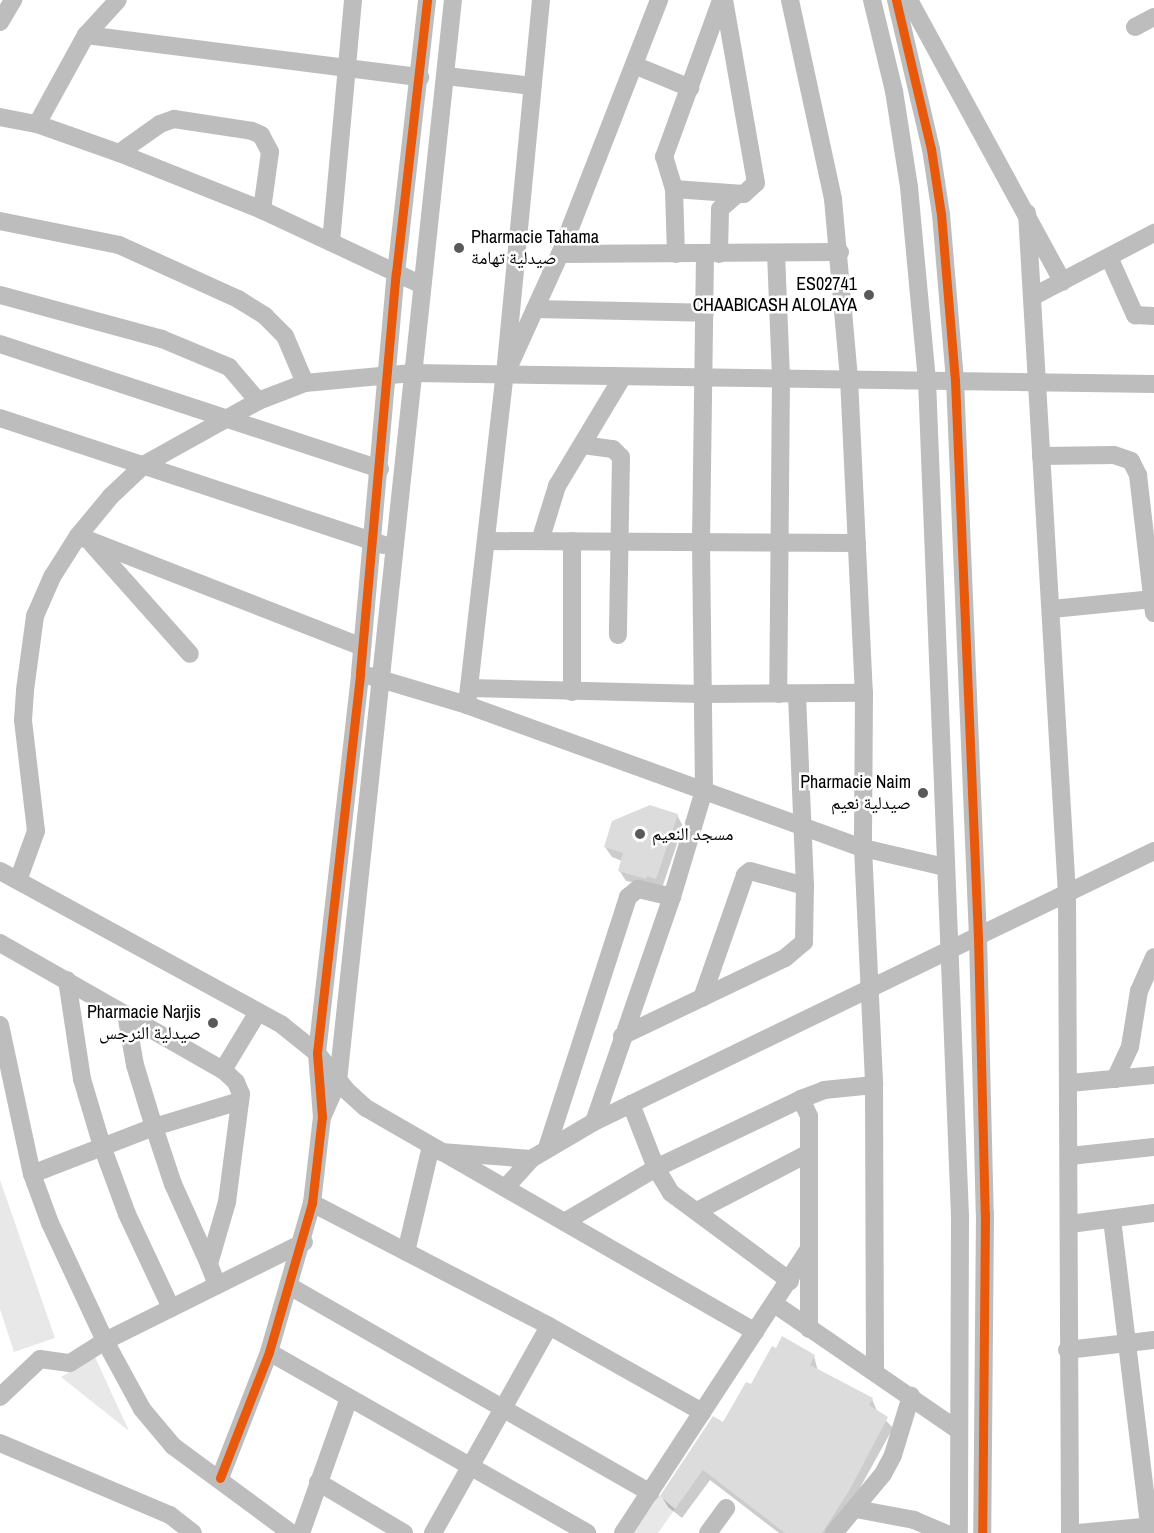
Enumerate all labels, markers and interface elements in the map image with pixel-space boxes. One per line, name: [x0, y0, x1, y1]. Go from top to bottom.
place label: Pharmacie Tahama صيدلية تهامة: [471, 227, 599, 270]
marker: Pharmacie Tahama صيدلية تهامة: [452, 241, 466, 255]
place label: ES02741 CHAABICASH ALOLAYA: [692, 274, 857, 316]
marker: ES02741 CHAABICASH ALOLAYA: [862, 288, 876, 302]
place label: Pharmacie Naim صيدلية نعيم: [800, 772, 911, 814]
marker: Pharmacie Naim صيدلية نعيم: [916, 786, 930, 800]
place label: مسجد النعيم: [652, 823, 734, 845]
marker: مسجد النعيم: [633, 827, 647, 841]
place label: Pharmacie Narjis صيدلية النرجس: [87, 1002, 201, 1044]
marker: Pharmacie Narjis صيدلية النرجس: [206, 1016, 220, 1030]

